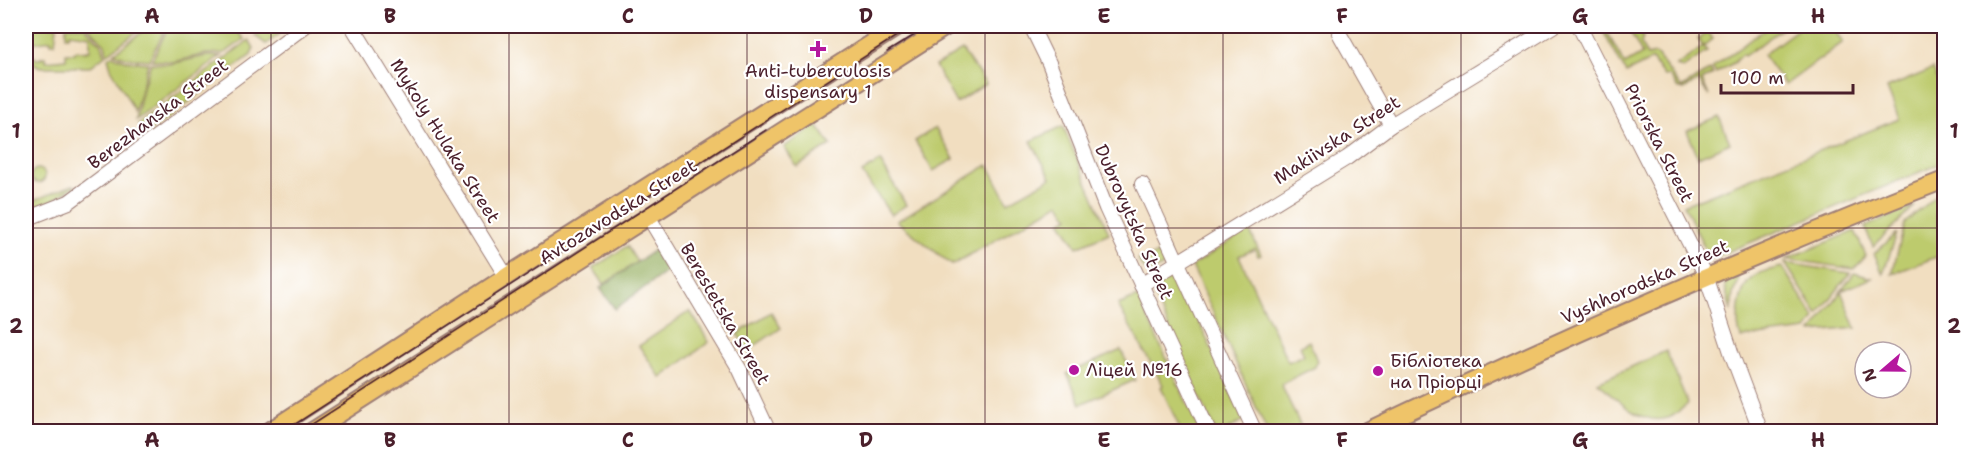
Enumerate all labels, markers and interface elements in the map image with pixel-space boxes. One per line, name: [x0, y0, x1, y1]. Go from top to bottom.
text: A: [144, 3, 160, 29]
text: B: [384, 3, 396, 29]
text: C: [622, 3, 634, 29]
text: D: [859, 3, 873, 29]
text: E: [1097, 3, 1111, 29]
text: F: [1336, 3, 1348, 29]
text: G: [1572, 3, 1588, 29]
text: H: [1811, 3, 1825, 29]
marker: Anti-tuberculosis dispensary 1: [809, 40, 827, 58]
street label: Berezhanska Street: [83, 53, 233, 175]
street label: Mykoly Hulaka Street: [385, 54, 505, 228]
scale bar: [1721, 57, 1853, 95]
place label: Anti-tuberculosis dispensary 1: [745, 59, 891, 104]
text: 100 m: [1730, 66, 1784, 90]
street label: Priorska Street: [1619, 80, 1699, 206]
street label: Makiivska Street: [1269, 90, 1405, 190]
text: 1: [11, 118, 21, 144]
text: 1: [1949, 118, 1959, 144]
street label: Dubrovytska Street: [1089, 141, 1179, 303]
street label: Avtozavodska Street: [535, 154, 701, 270]
street label: Vyshhorodska Street: [1557, 234, 1733, 330]
street label: Berestetska Street: [675, 239, 775, 389]
text: 2: [9, 313, 23, 339]
text: 2: [1947, 313, 1961, 339]
north arrow: [1853, 340, 1913, 400]
place label: Бібліотека на Пріорці: [1390, 349, 1482, 394]
place label: Ліцей №16: [1086, 358, 1183, 382]
marker: Ліцей №16: [1067, 363, 1081, 377]
marker: Бібліотека на Пріорці: [1371, 364, 1385, 378]
text: N: [1857, 365, 1881, 385]
text: A: [144, 427, 160, 453]
text: B: [384, 427, 396, 453]
text: C: [622, 427, 634, 453]
text: D: [859, 427, 873, 453]
text: E: [1097, 427, 1111, 453]
text: F: [1336, 427, 1348, 453]
text: G: [1572, 427, 1588, 453]
text: H: [1811, 427, 1825, 453]

